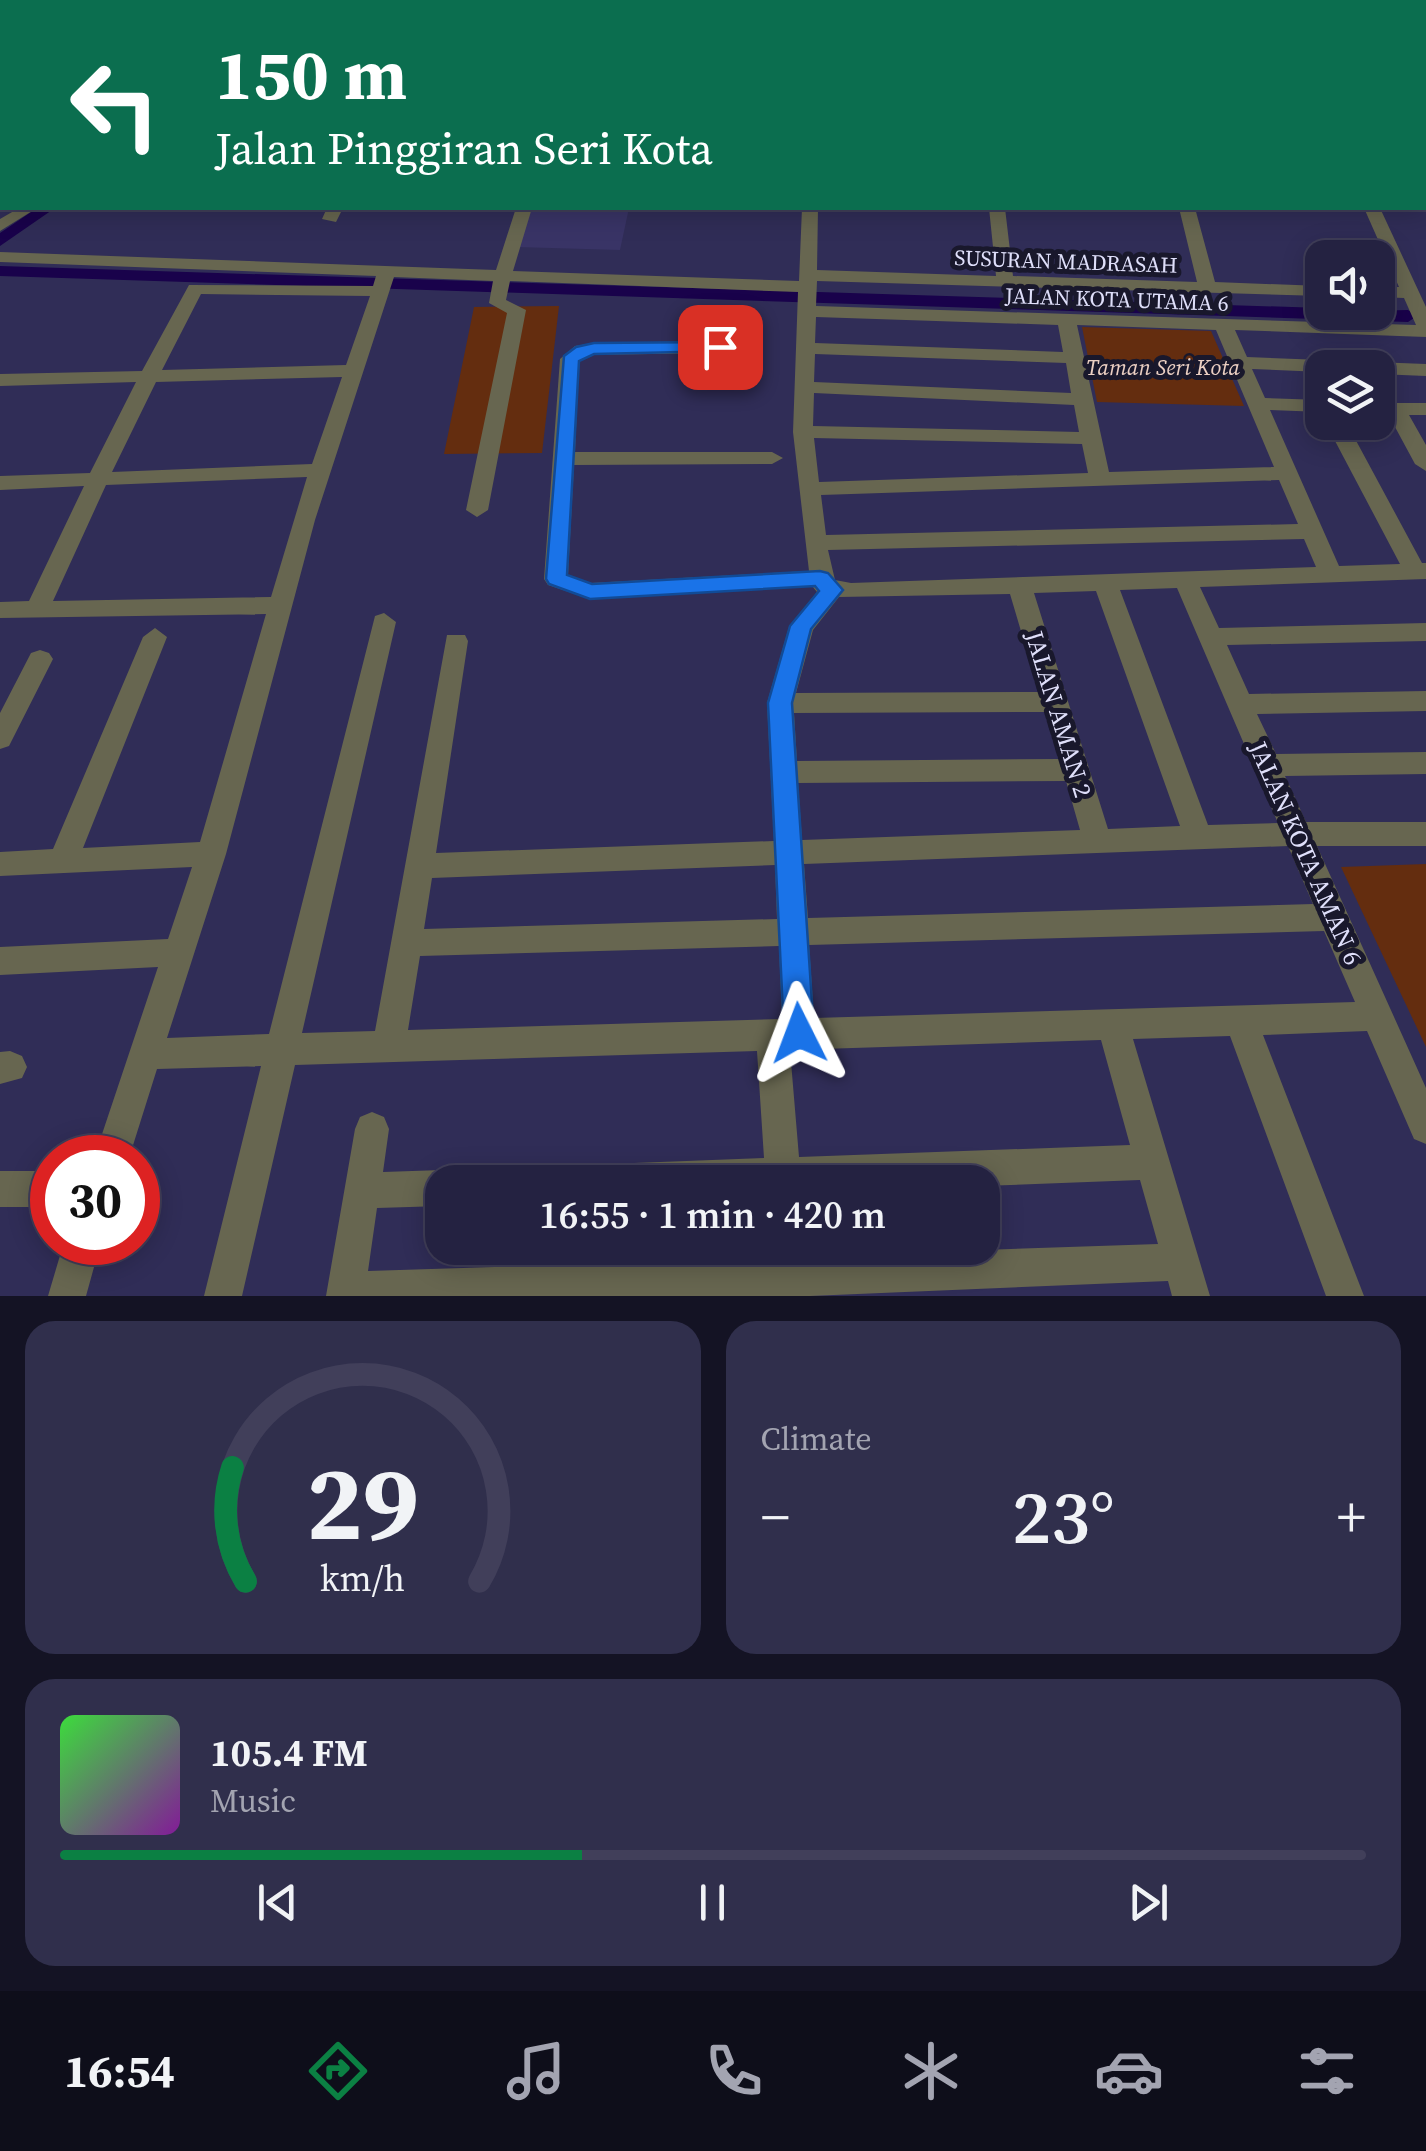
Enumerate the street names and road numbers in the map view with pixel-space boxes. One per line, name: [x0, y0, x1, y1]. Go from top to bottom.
street label: SUSURAN MADRASAH: [954, 242, 1178, 280]
street label: JALAN KOTA UTAMA 6: [1004, 280, 1229, 318]
street label: JALAN AMAN 2: [1017, 626, 1100, 801]
street label: JALAN KOTA AMAN 6: [1241, 735, 1371, 970]

